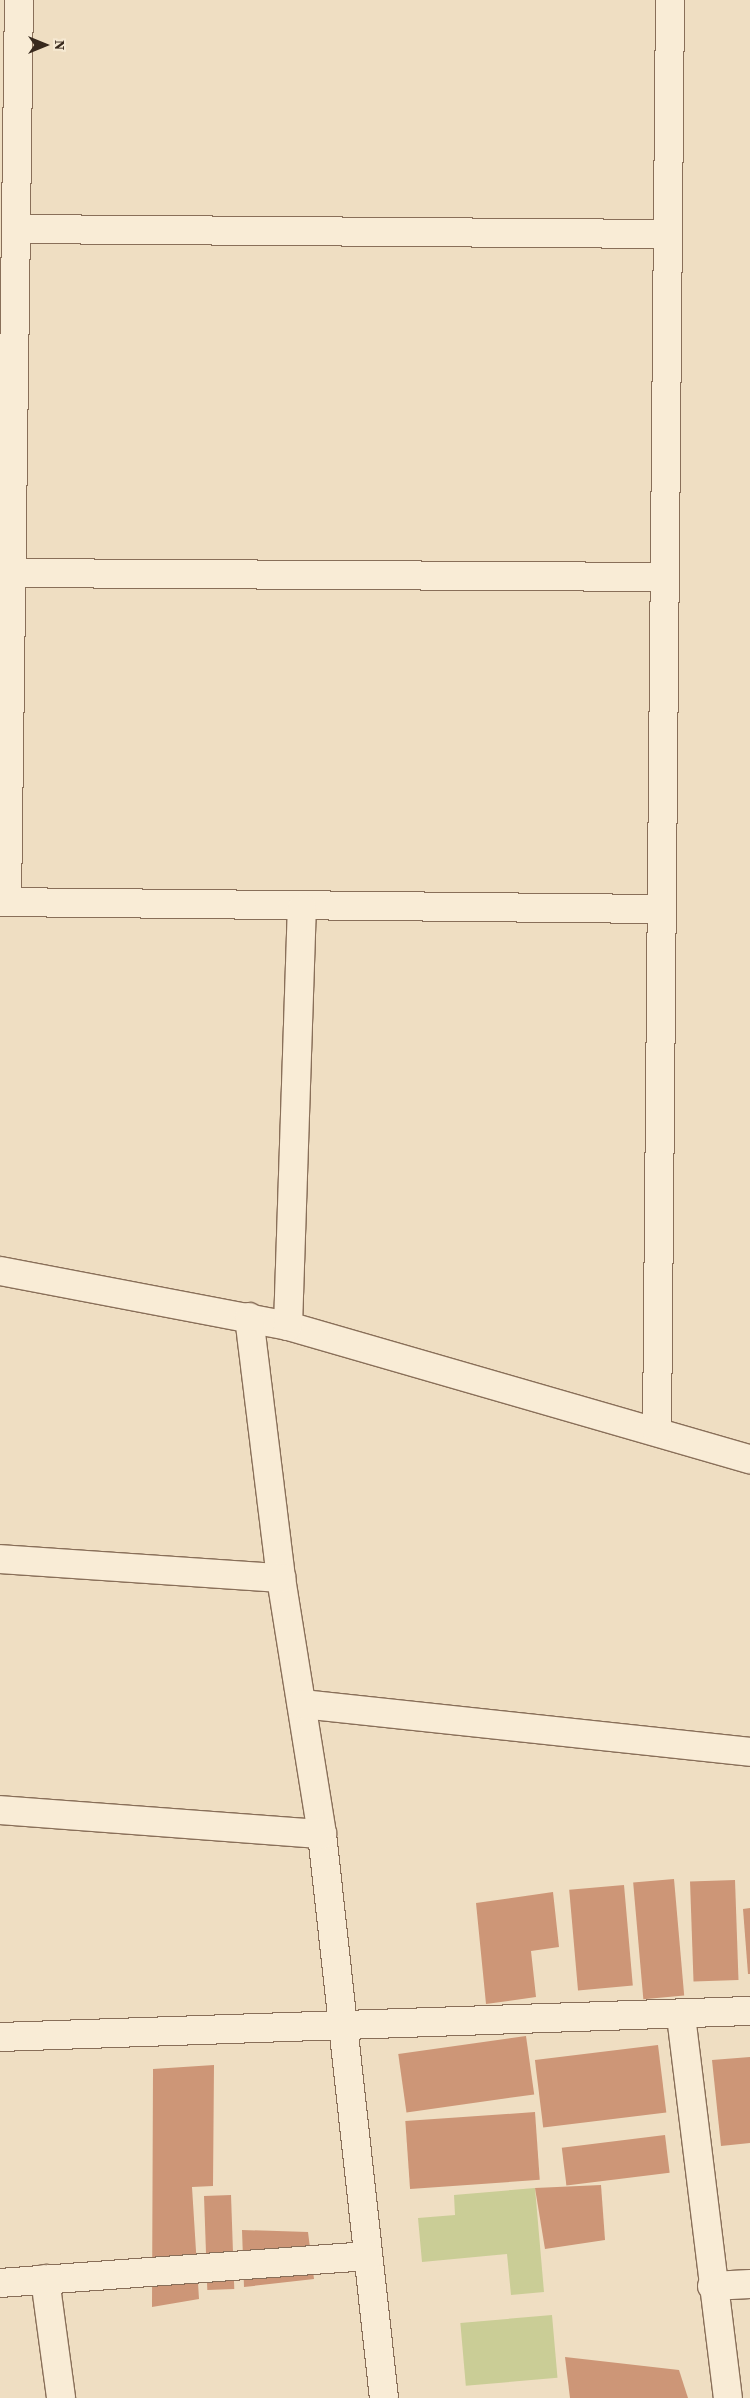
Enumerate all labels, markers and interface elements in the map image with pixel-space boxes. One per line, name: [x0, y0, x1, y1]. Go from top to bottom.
north arrow: [20, 20, 70, 70]
text: N: [50, 40, 70, 50]

